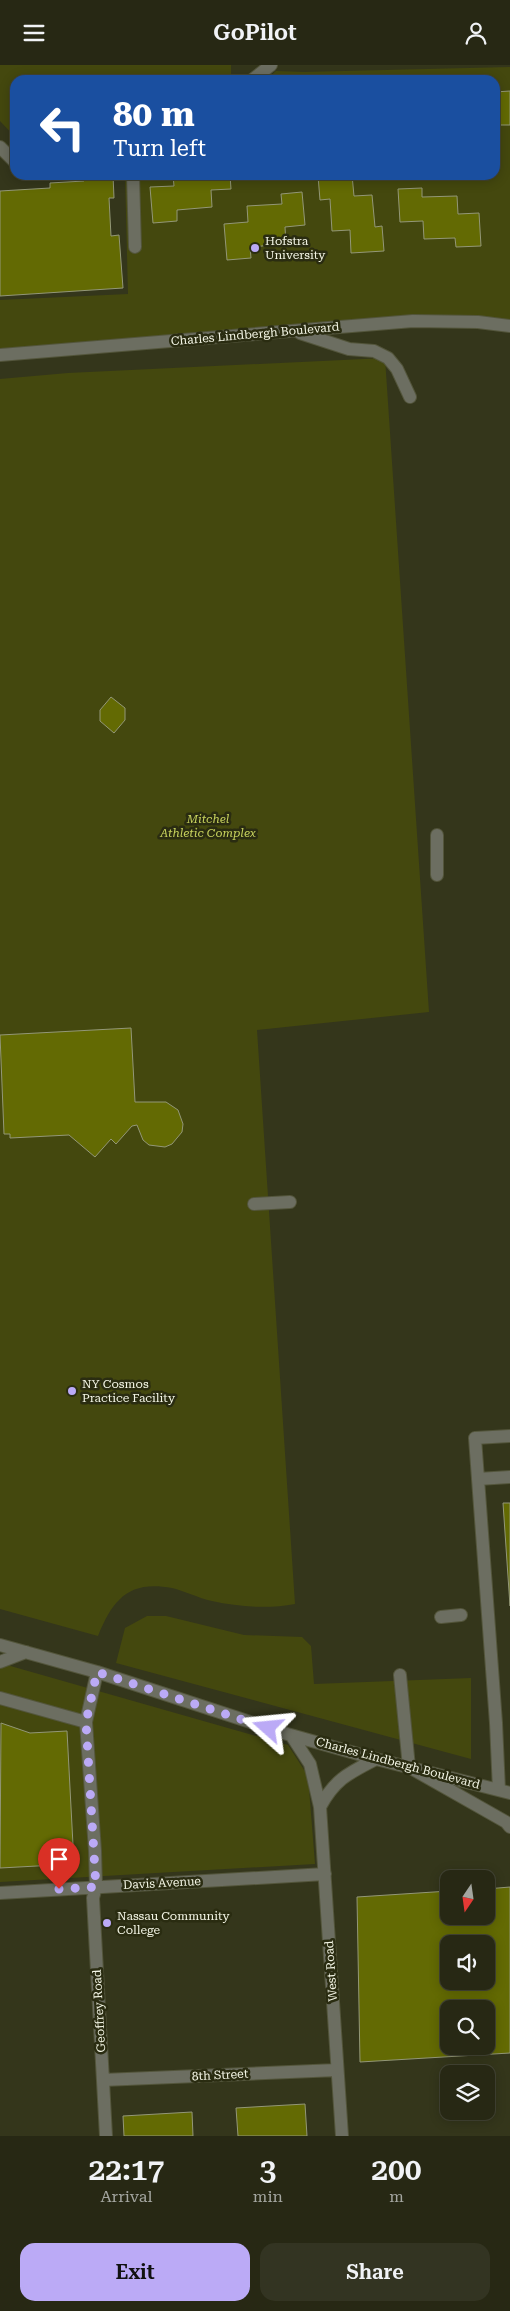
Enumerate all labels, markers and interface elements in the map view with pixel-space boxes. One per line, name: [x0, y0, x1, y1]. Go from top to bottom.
icon: menu: [20, 19, 48, 47]
icon: person: [462, 19, 490, 47]
text: GoPilot: [213, 20, 297, 45]
text: 80 m: [113, 94, 195, 135]
icon: left: [30, 95, 95, 160]
text: Turn left: [113, 136, 206, 161]
place label: Hofstra University: [265, 234, 326, 262]
marker: Hofstra University: [249, 242, 261, 254]
street label: Charles Lindbergh Boulevard: [170, 320, 340, 348]
park label: Mitchel Athletic Complex: [159, 812, 256, 840]
place label: NY Cosmos Practice Facility: [82, 1377, 176, 1405]
marker: NY Cosmos Practice Facility: [66, 1385, 78, 1397]
position arrow: [241, 1701, 293, 1753]
street label: Charles Lindbergh Boulevard: [315, 1734, 482, 1792]
pin: [38, 1838, 80, 1889]
icon: arrive: [45, 1845, 73, 1873]
north arrow: [440, 1870, 495, 1925]
map controls: [440, 1870, 495, 2120]
street label: Davis Avenue: [123, 1874, 202, 1892]
place label: Nassau Community College: [117, 1909, 231, 1937]
marker: Nassau Community College: [101, 1917, 113, 1929]
button: sound: [440, 1935, 495, 1990]
street label: West Road: [322, 1940, 340, 2002]
street label: Geoffrey Road: [90, 1969, 108, 2053]
button: search: [440, 2000, 495, 2055]
button: layers: [440, 2065, 495, 2120]
street label: 8th Street: [191, 2067, 249, 2083]
text: 22:17: [88, 2152, 164, 2187]
text: 3: [259, 2152, 276, 2187]
text: 200: [371, 2152, 422, 2187]
text: Arrival: [100, 2187, 152, 2206]
text: min: [253, 2187, 283, 2206]
text: m: [389, 2187, 404, 2206]
button: Exit: [20, 2243, 250, 2301]
button: Share: [260, 2243, 490, 2301]

